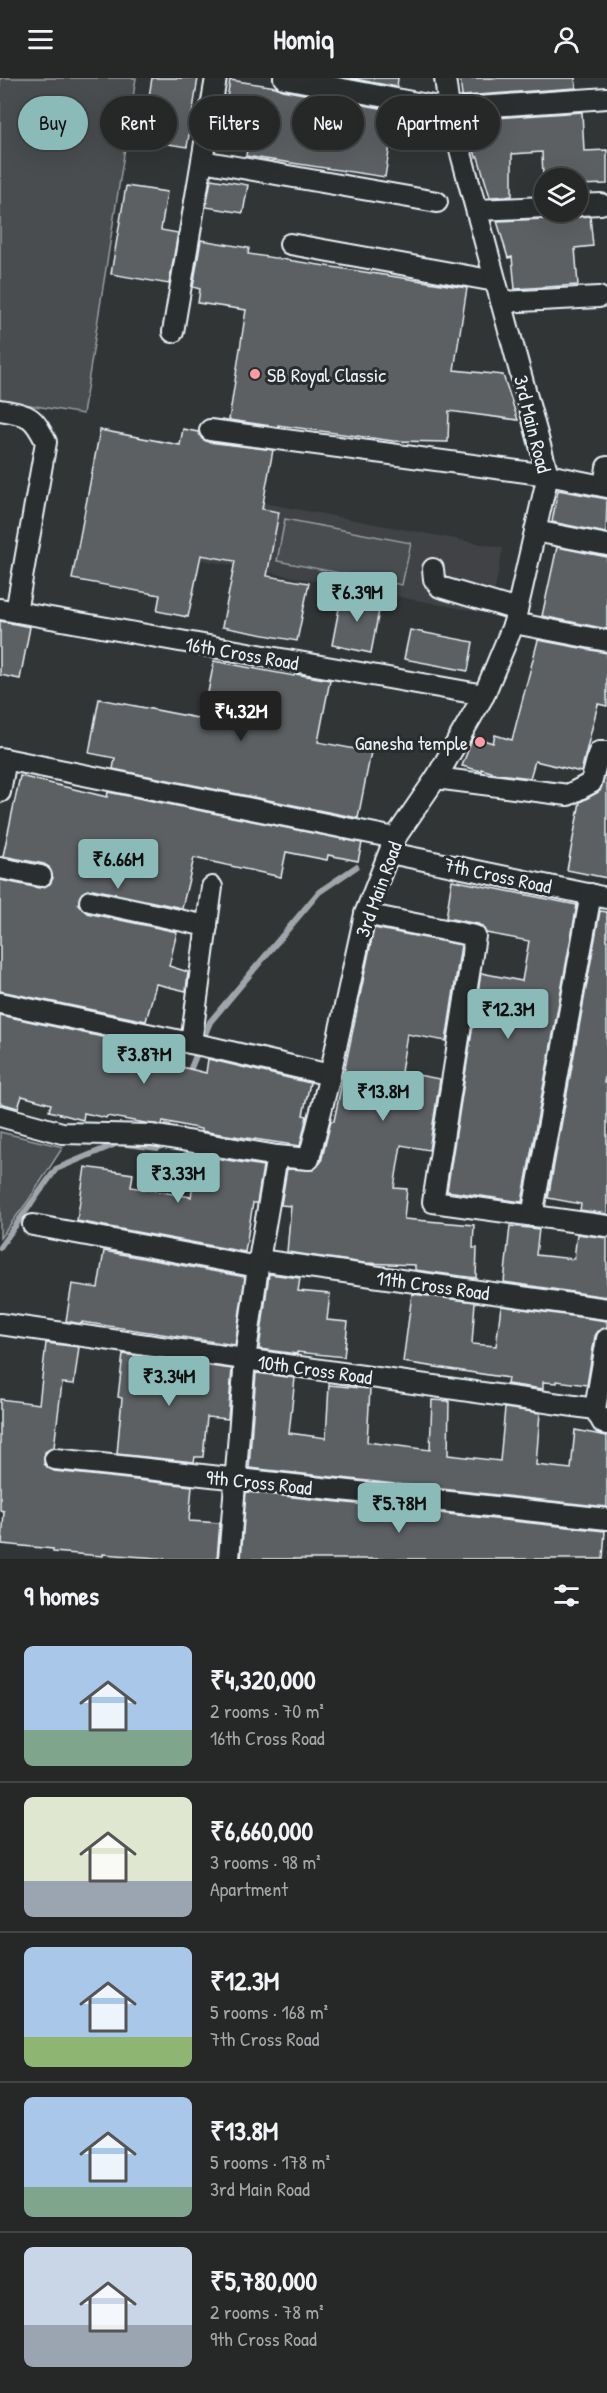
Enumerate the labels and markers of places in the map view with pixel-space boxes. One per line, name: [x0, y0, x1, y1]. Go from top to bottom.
place label: SB Royal Classic: [267, 361, 386, 388]
marker: SB Royal Classic: [248, 367, 262, 381]
pin: ₹6.39M: [308, 572, 406, 623]
pin: ₹4.32M: [192, 691, 290, 742]
place label: Ganesha temple: [355, 729, 468, 756]
marker: Ganesha temple: [473, 735, 487, 749]
pin: ₹6.66M: [69, 839, 167, 890]
pin: ₹12.3M: [459, 989, 557, 1040]
pin: ₹3.87M: [95, 1034, 193, 1085]
pin: ₹13.8M: [334, 1071, 432, 1122]
pin: ₹3.33M: [129, 1153, 227, 1204]
pin: ₹3.34M: [120, 1356, 218, 1407]
pin: ₹5.78M: [350, 1483, 448, 1534]

